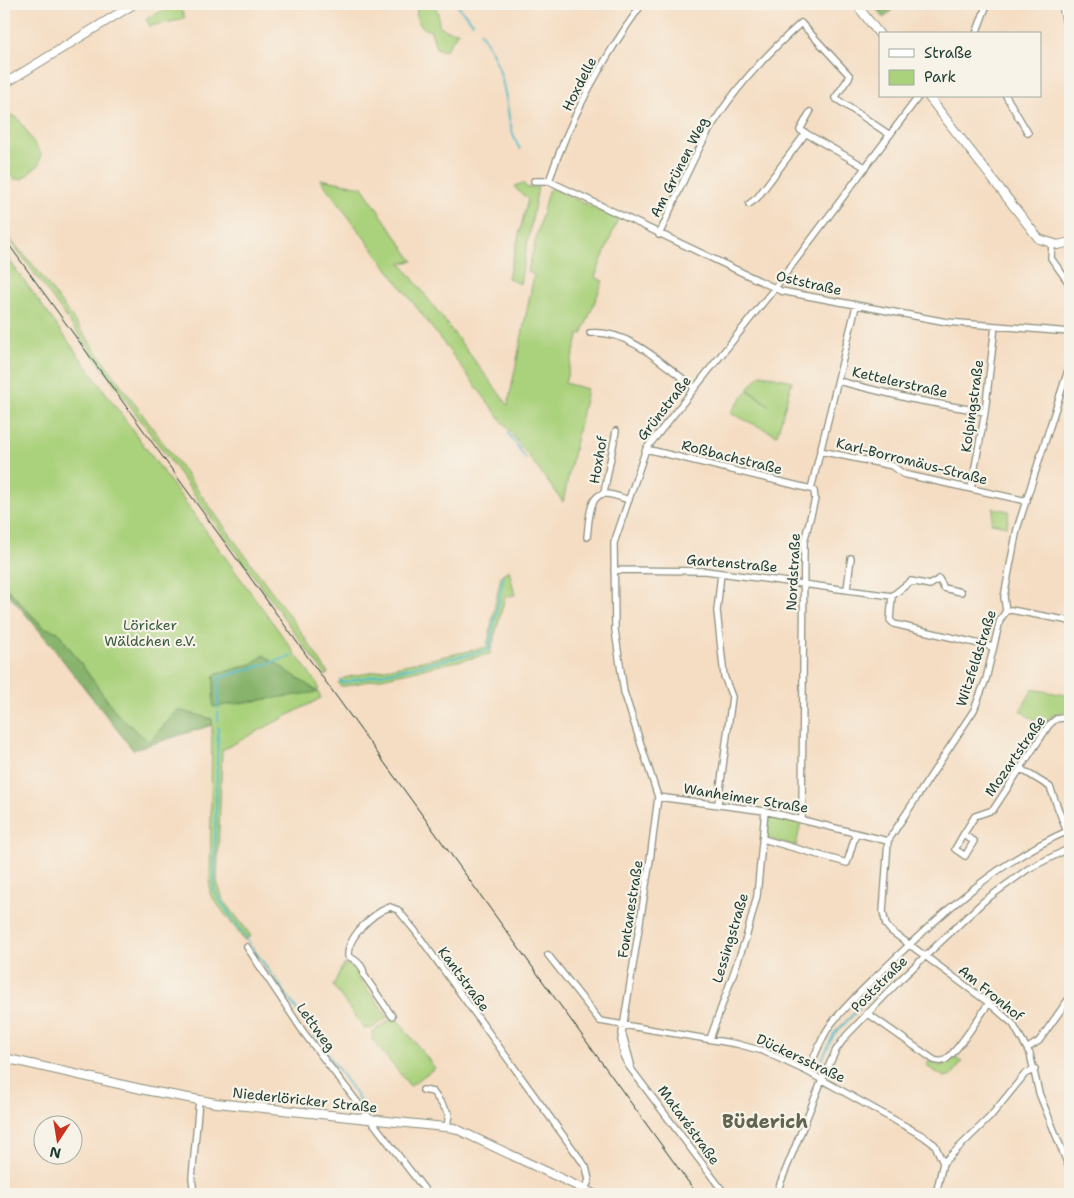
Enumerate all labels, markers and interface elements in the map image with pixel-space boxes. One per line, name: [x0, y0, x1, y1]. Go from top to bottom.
legend: [879, 32, 1042, 98]
text: Straße: [924, 43, 972, 63]
street label: Hoxdelle: [558, 54, 600, 114]
text: Park: [924, 67, 956, 87]
street label: Am Grünen Weg: [646, 114, 712, 220]
street label: Oststraße: [774, 267, 844, 299]
street label: Kolpingstraße: [957, 358, 987, 454]
street label: Kettelerstraße: [850, 362, 950, 402]
street label: Grünstraße: [633, 372, 695, 444]
street label: Karl-Borromäus-Straße: [834, 433, 990, 489]
street label: Hoxhof: [585, 434, 611, 485]
street label: Roßbachstraße: [680, 436, 784, 478]
street label: Nordstraße: [782, 533, 804, 611]
street label: Gartenstraße: [686, 550, 778, 576]
street label: Witzfeldstraße: [952, 607, 1000, 709]
park label: Löricker Wäldchen e.V.: [104, 616, 196, 650]
street label: Mozartstraße: [981, 712, 1049, 800]
street label: Wanheimer Straße: [682, 779, 810, 817]
street label: Fontanestraße: [613, 859, 647, 959]
street label: Lessingstraße: [708, 891, 752, 985]
street label: Kantstraße: [434, 943, 494, 1015]
street label: Poststraße: [847, 952, 911, 1016]
street label: Am Fronhof: [955, 961, 1028, 1025]
street label: Lettweg: [292, 999, 340, 1055]
street label: Dückersstraße: [754, 1030, 848, 1086]
street label: Mataréstraße: [654, 1082, 724, 1168]
street label: Niederlöricker Straße: [232, 1083, 378, 1117]
district label: Büderich: [722, 1109, 808, 1134]
north arrow: [32, 1116, 82, 1166]
text: N: [48, 1143, 63, 1163]

